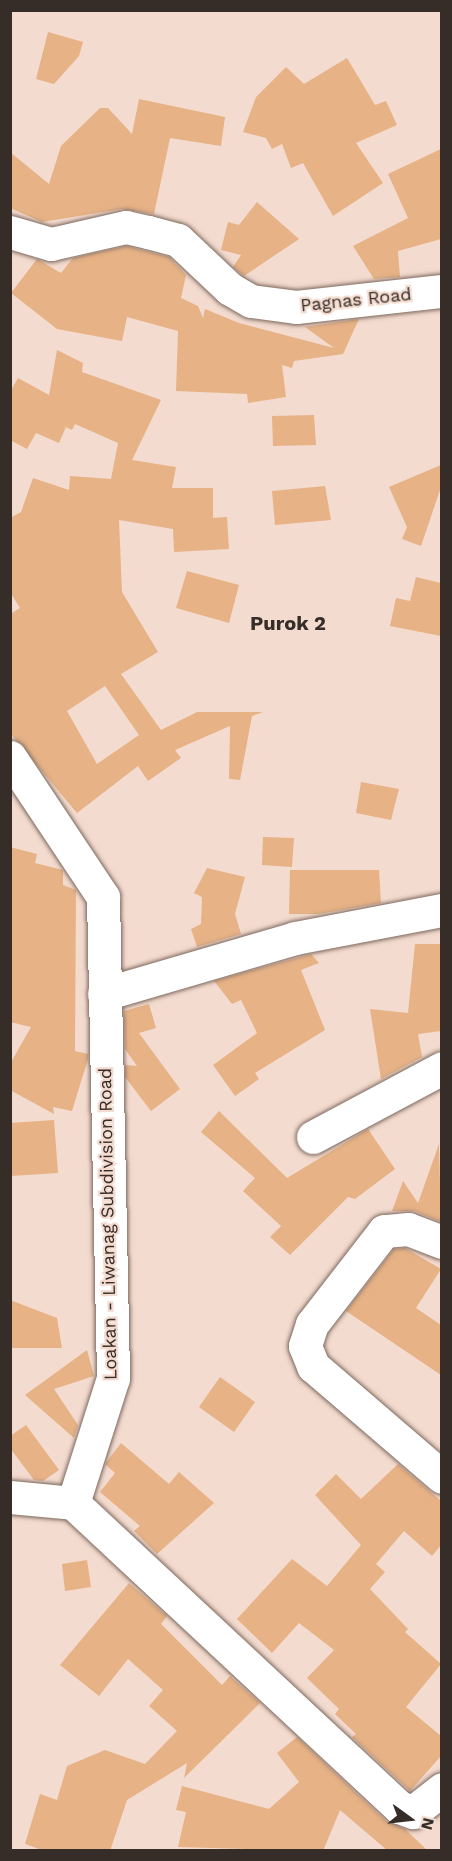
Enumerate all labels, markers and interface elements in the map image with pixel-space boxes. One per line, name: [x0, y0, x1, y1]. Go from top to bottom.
street label: Pagnas Road: [299, 283, 413, 317]
district label: Purok 2: [250, 611, 326, 635]
street label: Loakan - Liwanag Subdivision Road: [94, 1068, 122, 1380]
north arrow: [380, 1789, 440, 1849]
text: N: [417, 1816, 439, 1832]

